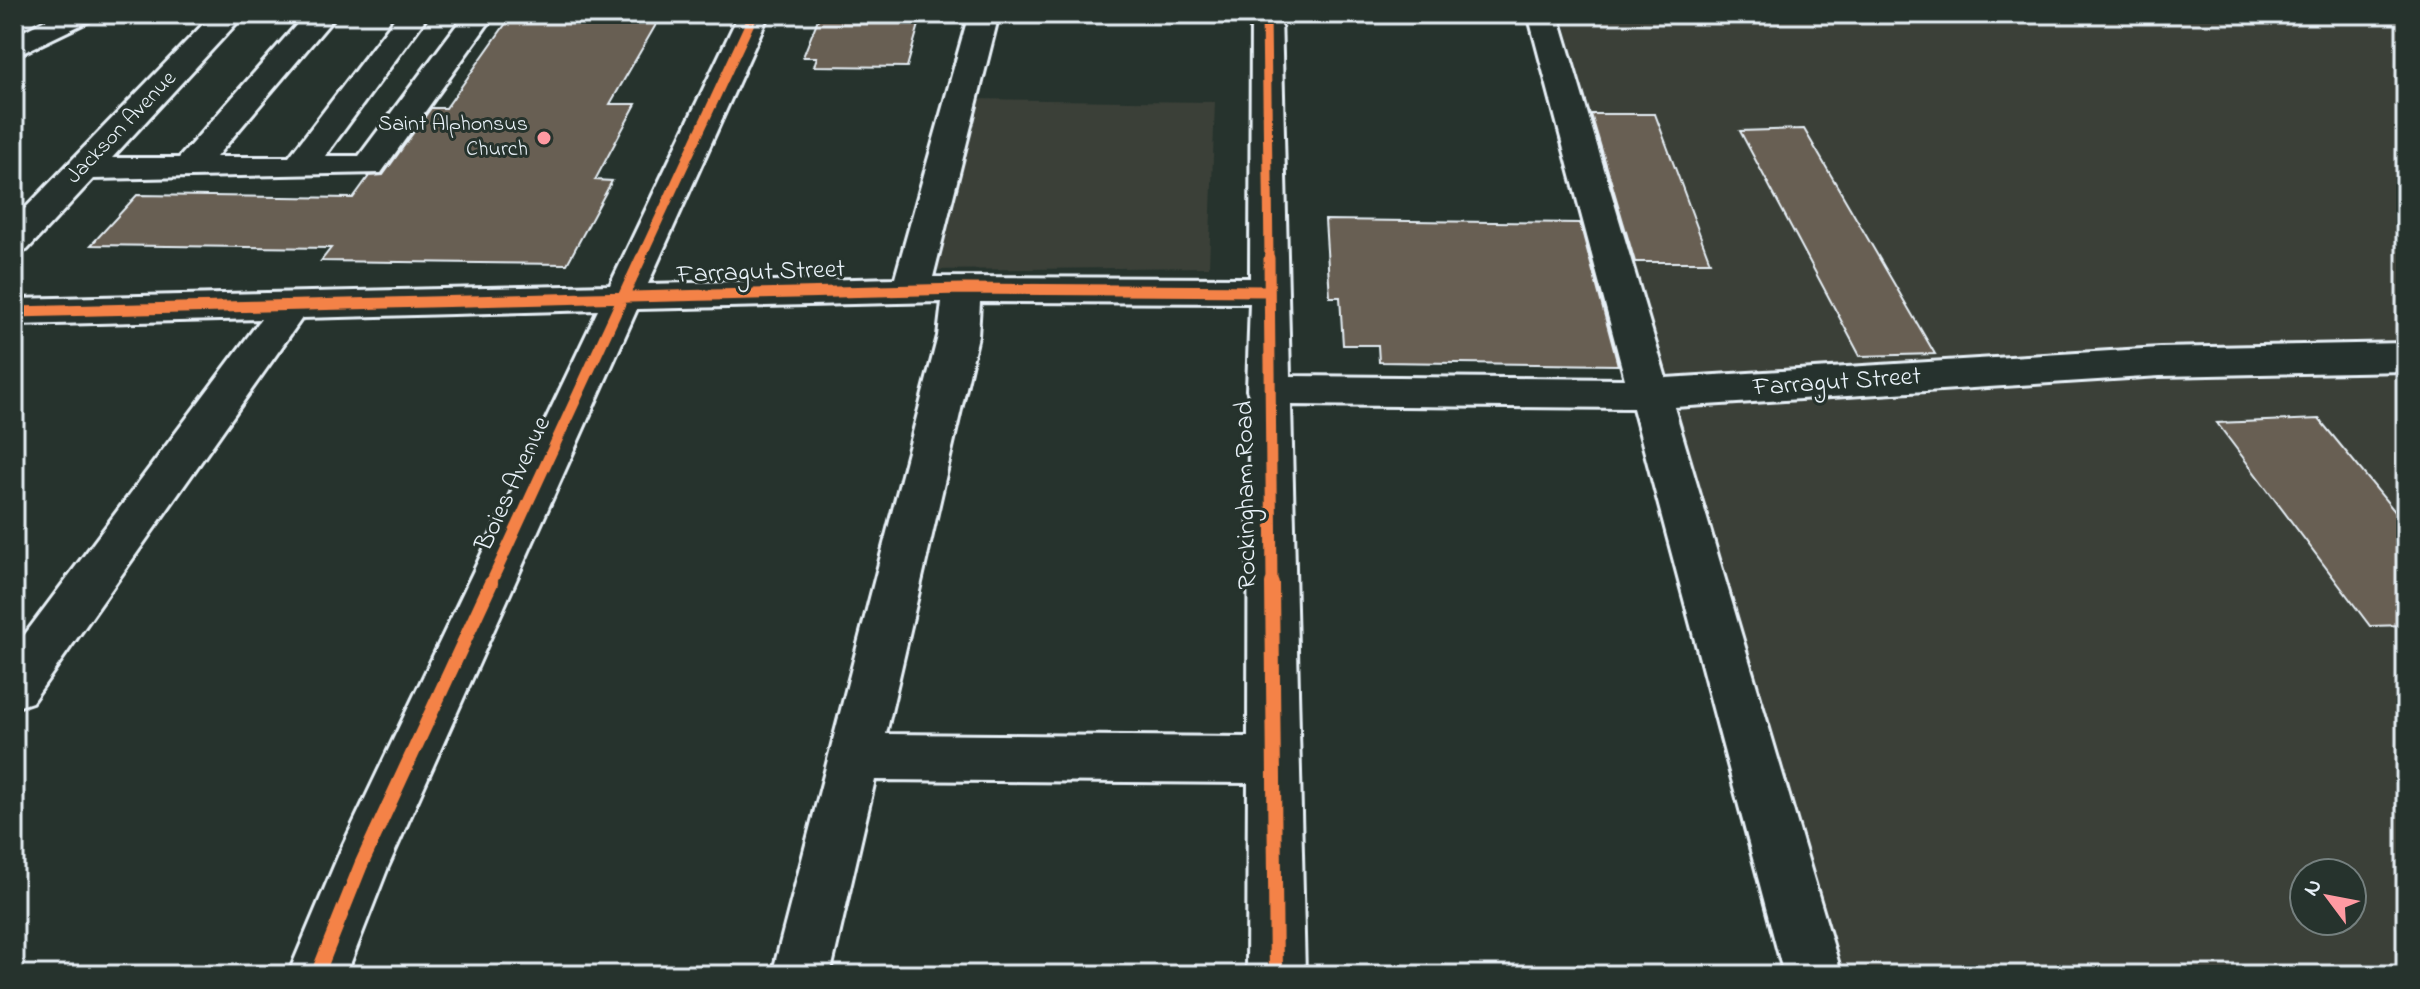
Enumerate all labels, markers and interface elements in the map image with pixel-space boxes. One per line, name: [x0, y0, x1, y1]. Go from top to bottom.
street label: Jackson Avenue: [60, 64, 185, 192]
place label: Saint Alphonsus Church: [378, 109, 528, 166]
marker: Saint Alphonsus Church: [535, 129, 553, 147]
street label: Farragut Street: [675, 251, 846, 295]
street label: Farragut Street: [1751, 358, 1923, 408]
street label: Rockingham Road: [1226, 400, 1268, 590]
street label: Boies Avenue: [466, 410, 562, 559]
north arrow: [2288, 857, 2368, 937]
text: N: [2296, 873, 2331, 903]

